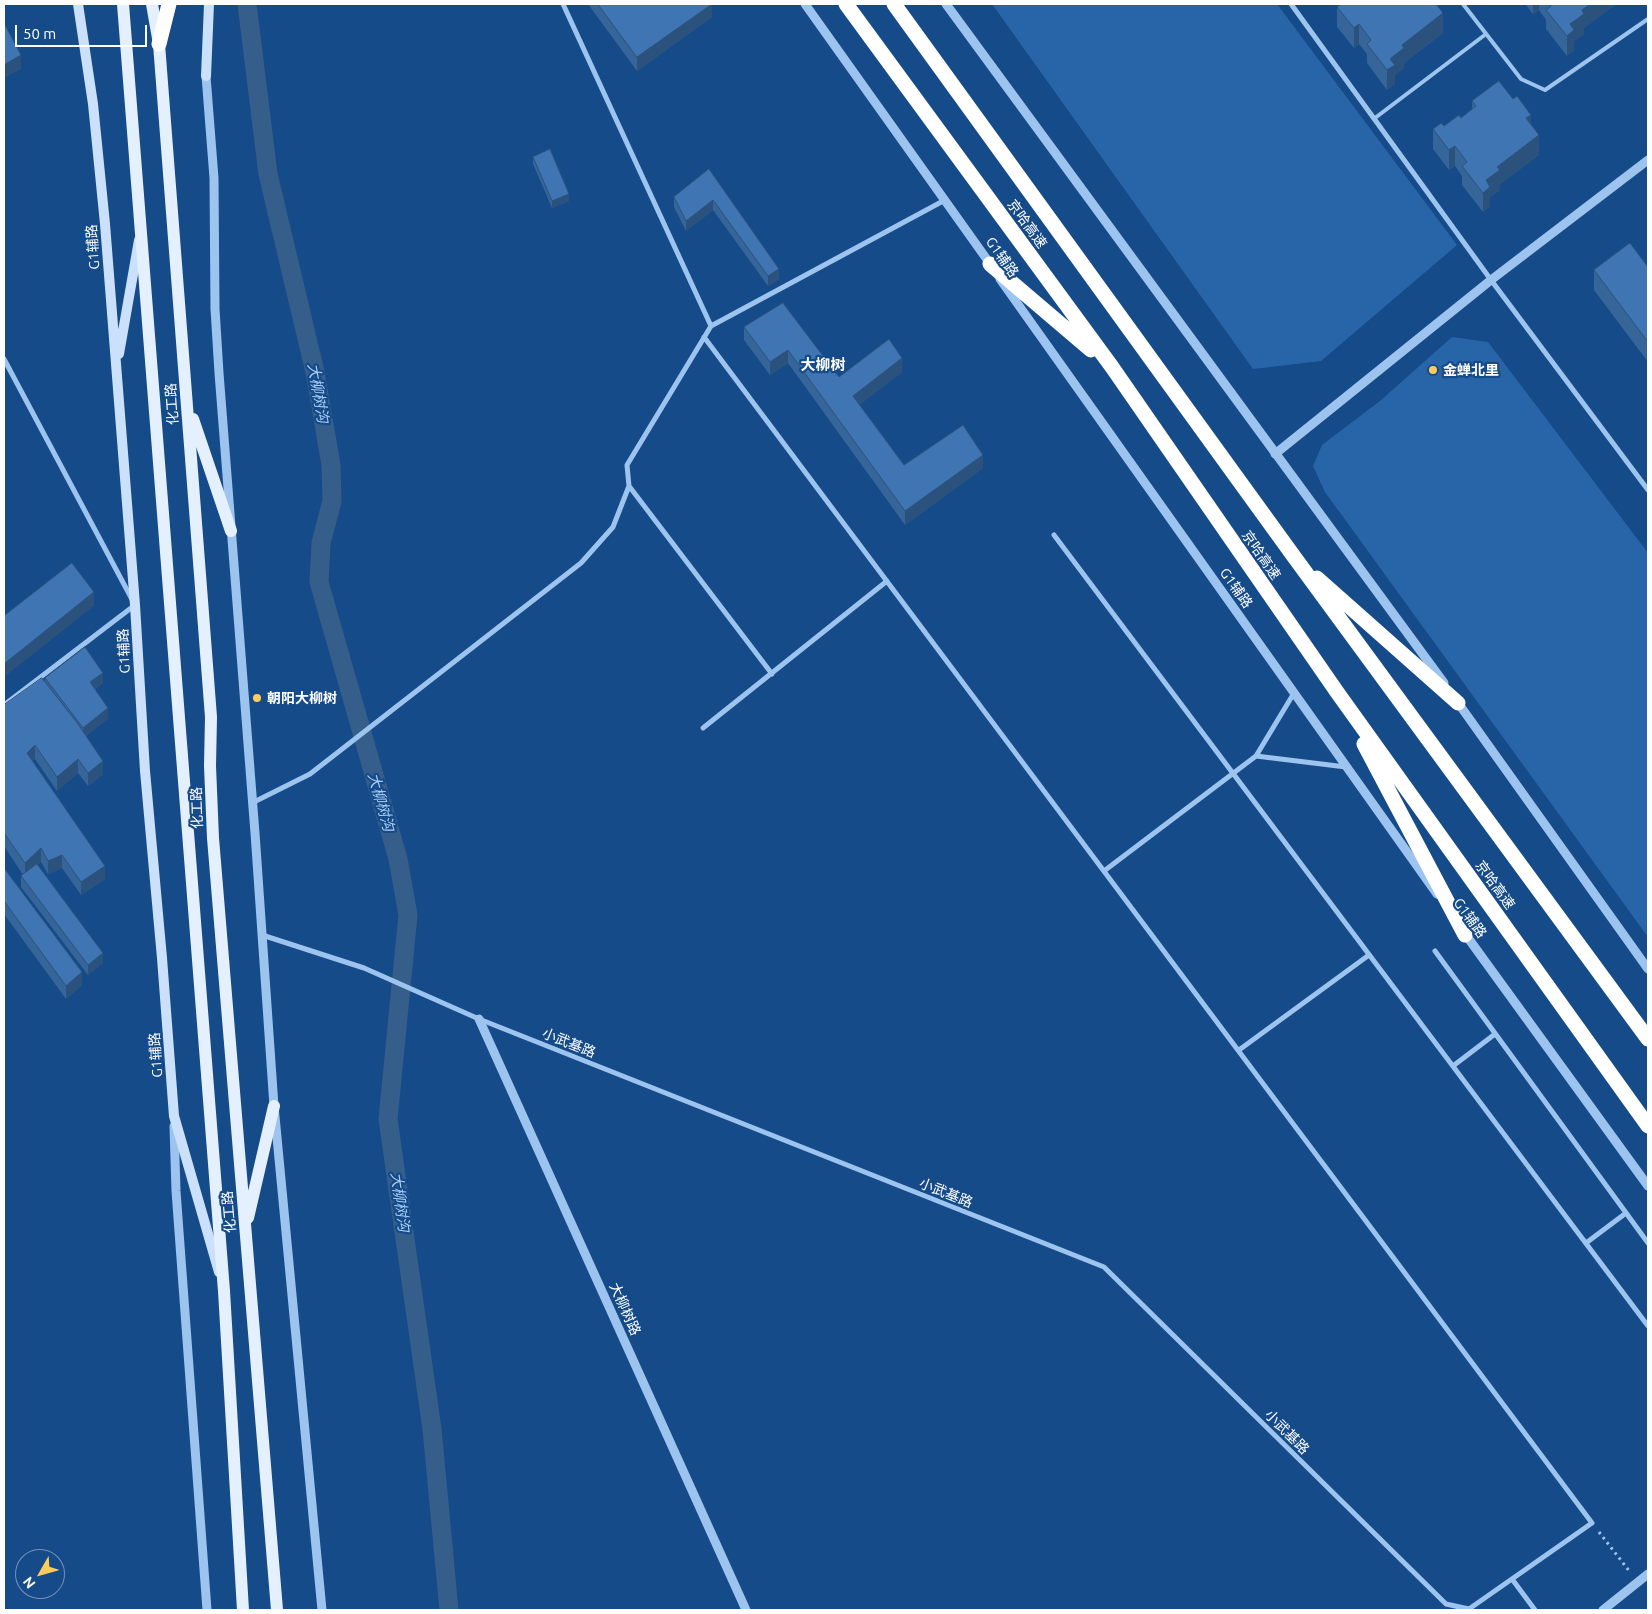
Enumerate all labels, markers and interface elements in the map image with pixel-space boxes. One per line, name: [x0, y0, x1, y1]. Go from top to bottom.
scale bar: [18, 15, 150, 47]
text: 50 m: [23, 25, 56, 42]
street label: 京哈高速: [1004, 196, 1050, 252]
street label: G1辅路: [83, 224, 103, 270]
street label: G1辅路: [982, 234, 1022, 280]
district label: 大柳树: [801, 356, 845, 374]
water label: 大柳树沟: [304, 362, 332, 424]
place label: 金蝉北里: [1443, 362, 1499, 378]
marker: 金蝉北里: [1427, 364, 1439, 376]
street label: 化工路: [162, 382, 182, 426]
street label: 京哈高速: [1238, 527, 1284, 583]
street label: G1辅路: [1216, 565, 1256, 611]
street label: G1辅路: [114, 628, 134, 674]
place label: 朝阳大柳树: [267, 690, 337, 706]
marker: 朝阳大柳树: [251, 692, 263, 704]
water label: 大柳树沟: [364, 771, 398, 833]
street label: 化工路: [188, 787, 206, 829]
street label: 京哈高速: [1472, 857, 1518, 913]
street label: G1辅路: [1450, 895, 1490, 941]
street label: 小武基路: [540, 1025, 598, 1061]
street label: G1辅路: [146, 1032, 166, 1078]
water label: 大柳树沟: [387, 1171, 413, 1233]
street label: 小武基路: [917, 1175, 975, 1211]
street label: 化工路: [219, 1190, 239, 1234]
street label: 大柳树路: [606, 1280, 644, 1338]
street label: 小武基路: [1261, 1406, 1313, 1458]
north arrow: [15, 1549, 65, 1599]
text: N: [19, 1574, 38, 1592]

